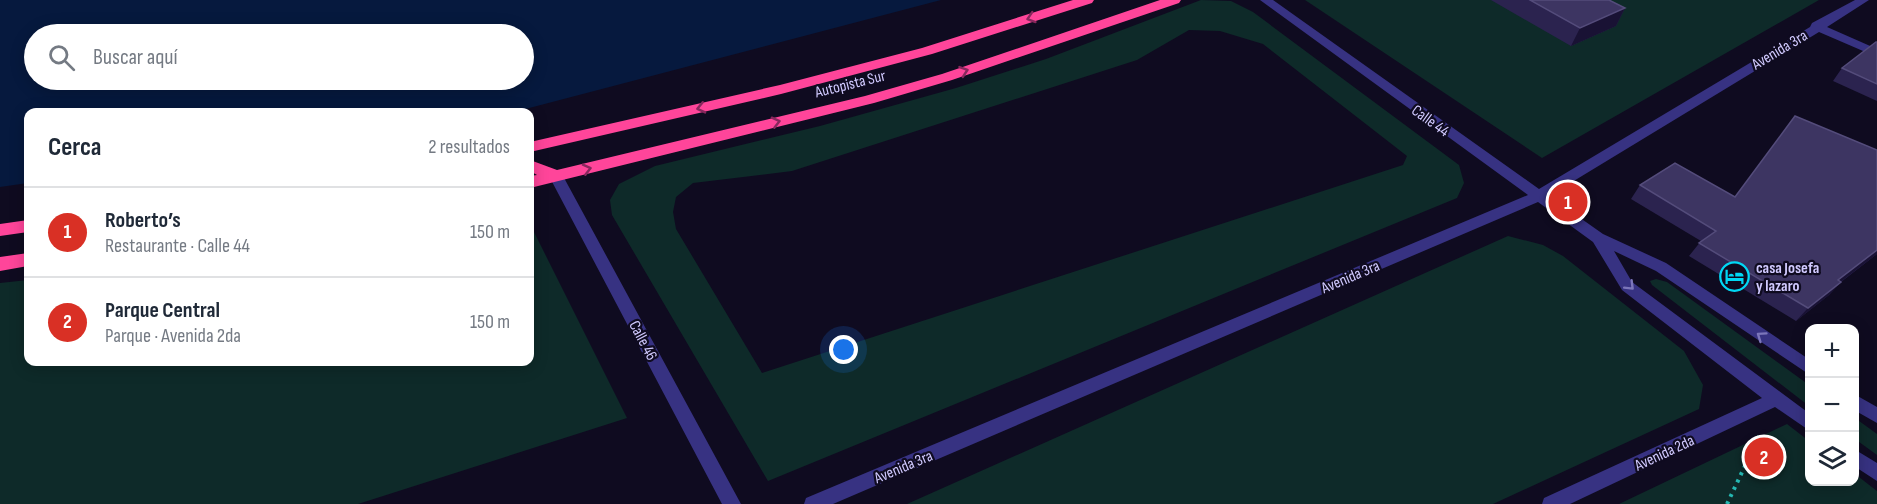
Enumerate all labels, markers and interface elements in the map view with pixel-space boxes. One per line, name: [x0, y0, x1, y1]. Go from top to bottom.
one-way arrow: [1026, 11, 1037, 23]
search box: [24, 24, 534, 90]
street label: Avenida 3ra: [1748, 26, 1811, 75]
icon: search: [45, 41, 78, 74]
text: Buscar aquí: [93, 44, 178, 71]
street label: Autopista Sur: [812, 66, 888, 103]
one-way arrow: [958, 66, 969, 78]
one-way arrow: [696, 100, 706, 113]
street label: Calle 44: [1408, 101, 1453, 141]
one-way arrow: [771, 117, 781, 130]
text: Cerca: [48, 132, 101, 163]
text: 2 resultados: [428, 135, 510, 159]
one-way arrow: [581, 163, 591, 176]
pin: 1: [1548, 180, 1588, 224]
text: Roberto’s: [105, 207, 181, 234]
text: 1: [64, 220, 71, 244]
text: 150 m: [470, 220, 510, 244]
text: Restaurante · Calle 44: [105, 234, 250, 258]
street label: Avenida 3ra: [1318, 257, 1383, 299]
place label: casa Josefa y lazaro: [1756, 259, 1819, 296]
hotel icon: casa Josefa y lazaro: [1719, 260, 1751, 292]
one-way arrow: [1623, 280, 1634, 290]
text: Parque Central: [105, 297, 220, 324]
text: 2: [63, 310, 72, 334]
text: 150 m: [470, 310, 510, 334]
street label: Calle 46: [624, 318, 661, 364]
text: Parque · Avenida 2da: [105, 324, 241, 348]
map controls: [1805, 324, 1859, 486]
button: +: [1805, 324, 1859, 378]
one-way arrow: [1757, 332, 1768, 343]
your location: [829, 335, 858, 364]
button: −: [1805, 378, 1859, 432]
street label: Avenida 2da: [1631, 431, 1698, 476]
button: layers: [1805, 432, 1859, 486]
pin: 2: [1744, 434, 1784, 480]
street label: Avenida 3ra: [871, 447, 936, 489]

